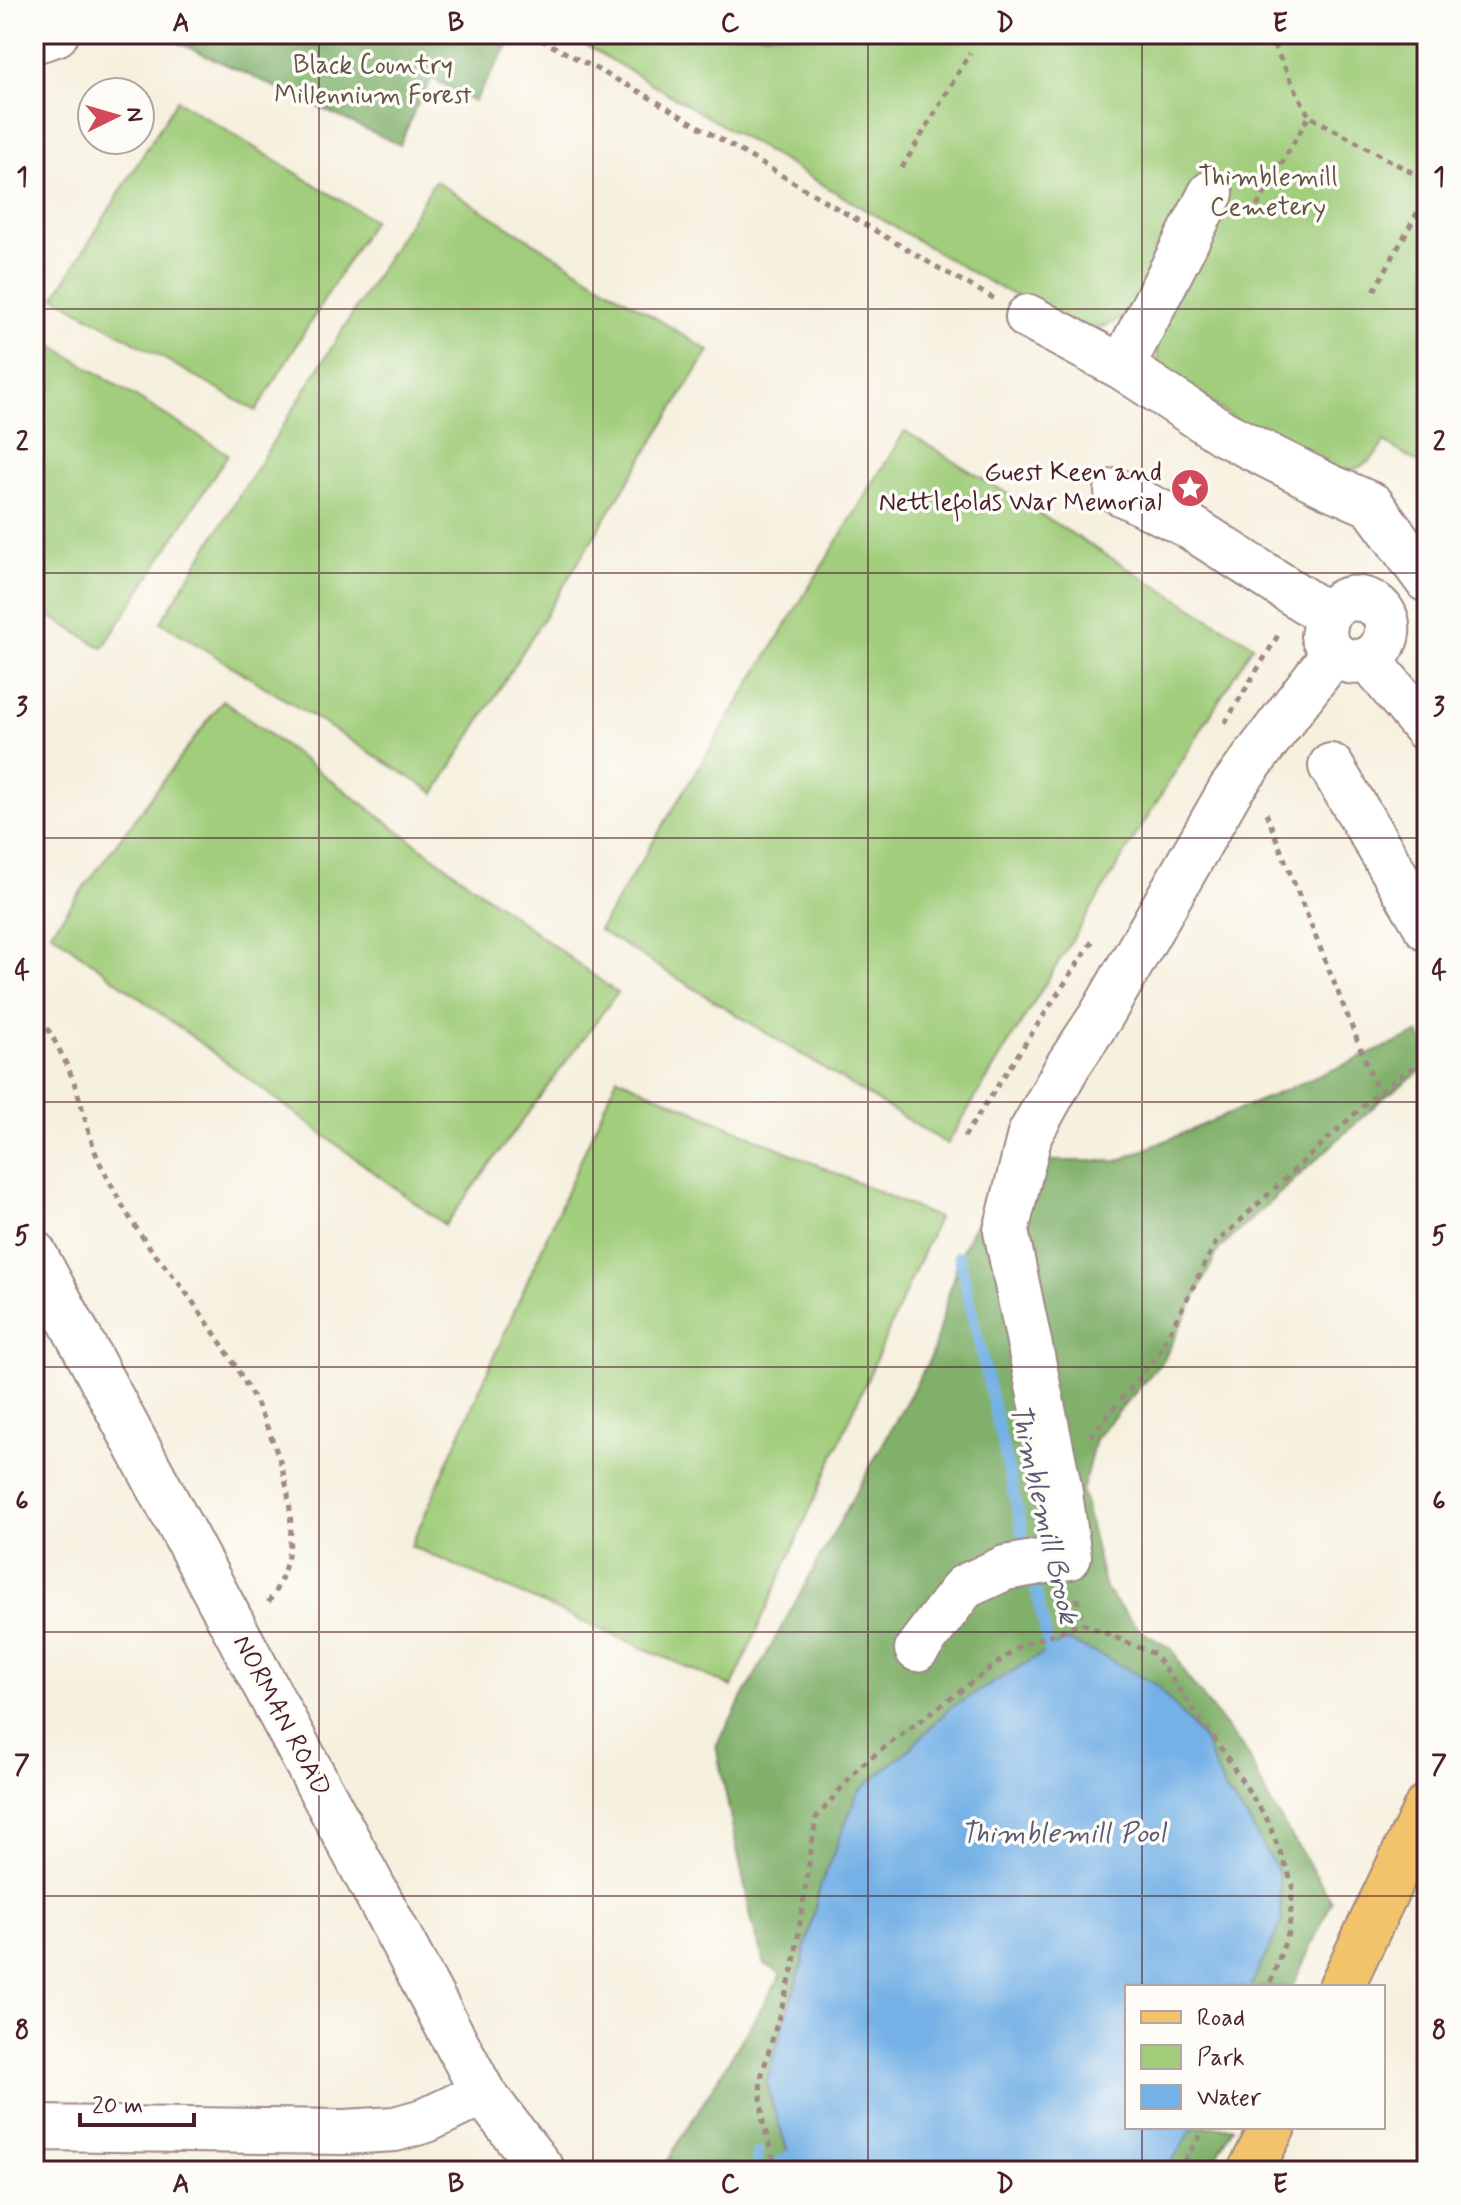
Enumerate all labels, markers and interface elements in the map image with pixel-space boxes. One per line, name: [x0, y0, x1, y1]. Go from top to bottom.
text: A: [172, 7, 190, 41]
text: B: [448, 7, 464, 41]
text: C: [721, 7, 740, 41]
text: D: [996, 7, 1014, 41]
text: E: [1272, 7, 1288, 41]
park label: Black Country Millennium Forest: [274, 49, 472, 113]
north arrow: [76, 76, 156, 156]
text: N: [119, 106, 149, 123]
text: 1: [16, 161, 28, 195]
park label: Thimblemill Cemetery: [1198, 161, 1338, 225]
text: 1: [1433, 161, 1445, 195]
text: 2: [16, 426, 29, 460]
text: 2: [1433, 426, 1446, 460]
place label: Guest Keen and Nettlefolds War Memorial: [879, 456, 1162, 522]
place icon: Guest Keen and Nettlefolds War Memorial: [1169, 467, 1211, 509]
text: 3: [16, 691, 28, 725]
text: 3: [1433, 691, 1445, 725]
text: 4: [14, 955, 30, 989]
text: 4: [1431, 955, 1447, 989]
text: 5: [14, 1220, 30, 1254]
text: 5: [1431, 1220, 1447, 1254]
water label: Thimblemill Brook: [1000, 1400, 1087, 1629]
text: 6: [15, 1485, 29, 1519]
text: 6: [1432, 1485, 1446, 1519]
street label: NORMAN ROAD: [224, 1629, 338, 1803]
text: 7: [14, 1749, 30, 1783]
text: 7: [1431, 1749, 1447, 1783]
water label: Thimblemill Pool: [960, 1816, 1168, 1853]
legend: [1125, 1985, 1385, 2129]
text: Road: [1197, 2003, 1245, 2034]
text: 8: [15, 2014, 29, 2048]
text: 8: [1432, 2014, 1446, 2048]
text: Park: [1197, 2043, 1245, 2074]
scale bar: [80, 2077, 194, 2127]
text: Water: [1197, 2083, 1262, 2114]
text: 20 m: [92, 2091, 143, 2122]
text: A: [172, 2168, 190, 2202]
text: B: [448, 2168, 464, 2202]
text: C: [721, 2168, 740, 2202]
text: D: [996, 2168, 1014, 2202]
text: E: [1272, 2168, 1288, 2202]

